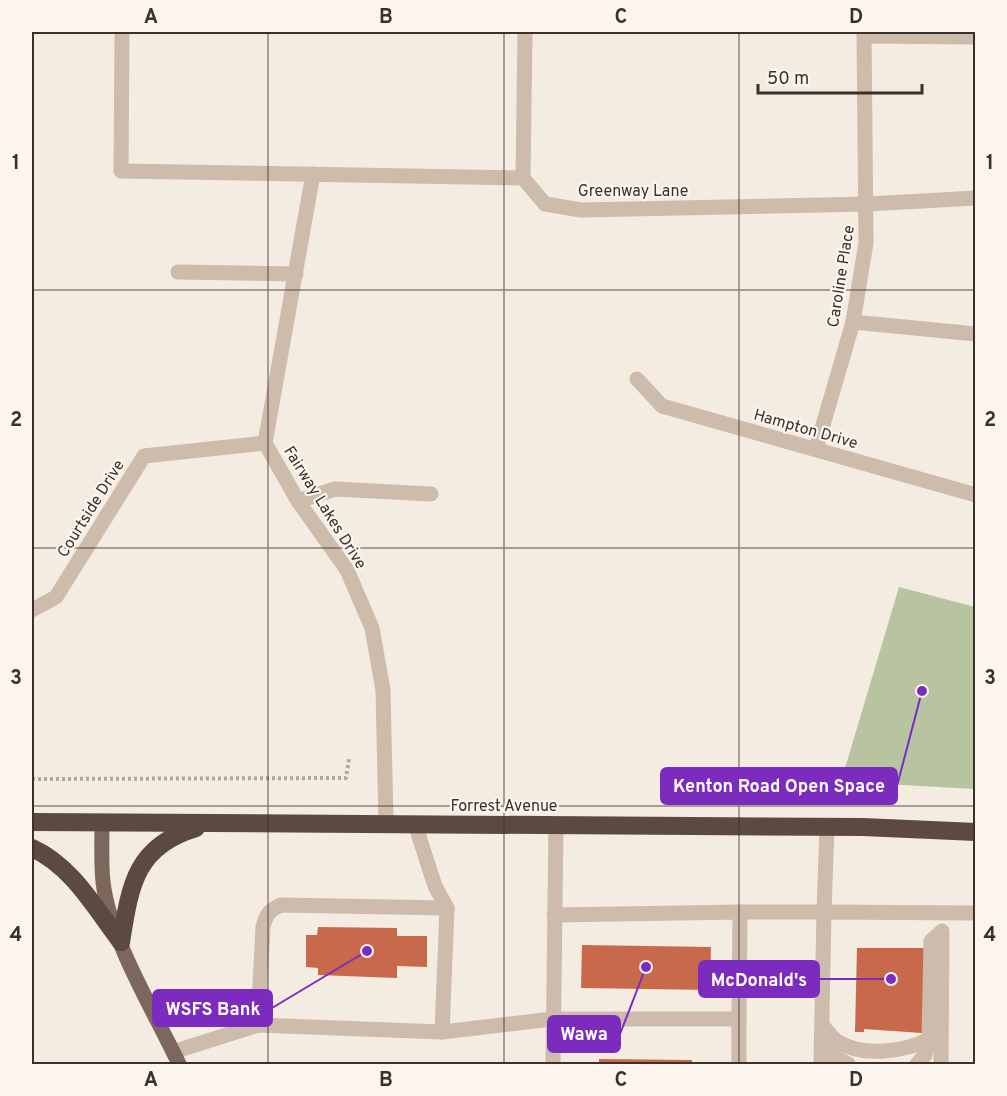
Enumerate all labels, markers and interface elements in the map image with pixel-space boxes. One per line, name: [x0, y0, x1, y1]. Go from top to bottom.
text: A: [144, 5, 158, 31]
text: B: [379, 5, 393, 31]
text: C: [615, 5, 627, 31]
text: D: [849, 5, 863, 31]
scale bar: [758, 57, 922, 95]
text: 50 m: [767, 68, 809, 91]
text: 1: [12, 151, 20, 177]
text: 1: [986, 151, 994, 177]
street label: Greenway Lane: [578, 182, 688, 202]
street label: Caroline Place: [824, 224, 860, 329]
street label: Hampton Drive: [751, 406, 860, 454]
text: 2: [10, 408, 22, 434]
text: 2: [984, 408, 996, 434]
street label: Fairway Lakes Drive: [278, 443, 370, 573]
street label: Courtside Drive: [54, 456, 130, 562]
text: 3: [10, 666, 22, 692]
text: 3: [984, 666, 996, 692]
callout: Kenton Road Open Space: [661, 768, 897, 804]
text: Kenton Road Open Space: [673, 776, 885, 799]
street label: Forrest Avenue: [451, 797, 557, 817]
text: 4: [10, 923, 22, 949]
text: 4: [984, 923, 996, 949]
callout: McDonald's: [699, 961, 819, 997]
text: McDonald's: [711, 970, 807, 993]
callout: WSFS Bank: [153, 990, 272, 1026]
text: WSFS Bank: [166, 999, 260, 1022]
callout: Wawa: [548, 1016, 620, 1052]
text: Wawa: [560, 1024, 608, 1047]
text: A: [144, 1068, 158, 1094]
text: B: [379, 1068, 393, 1094]
text: C: [615, 1068, 627, 1094]
text: D: [849, 1068, 863, 1094]

